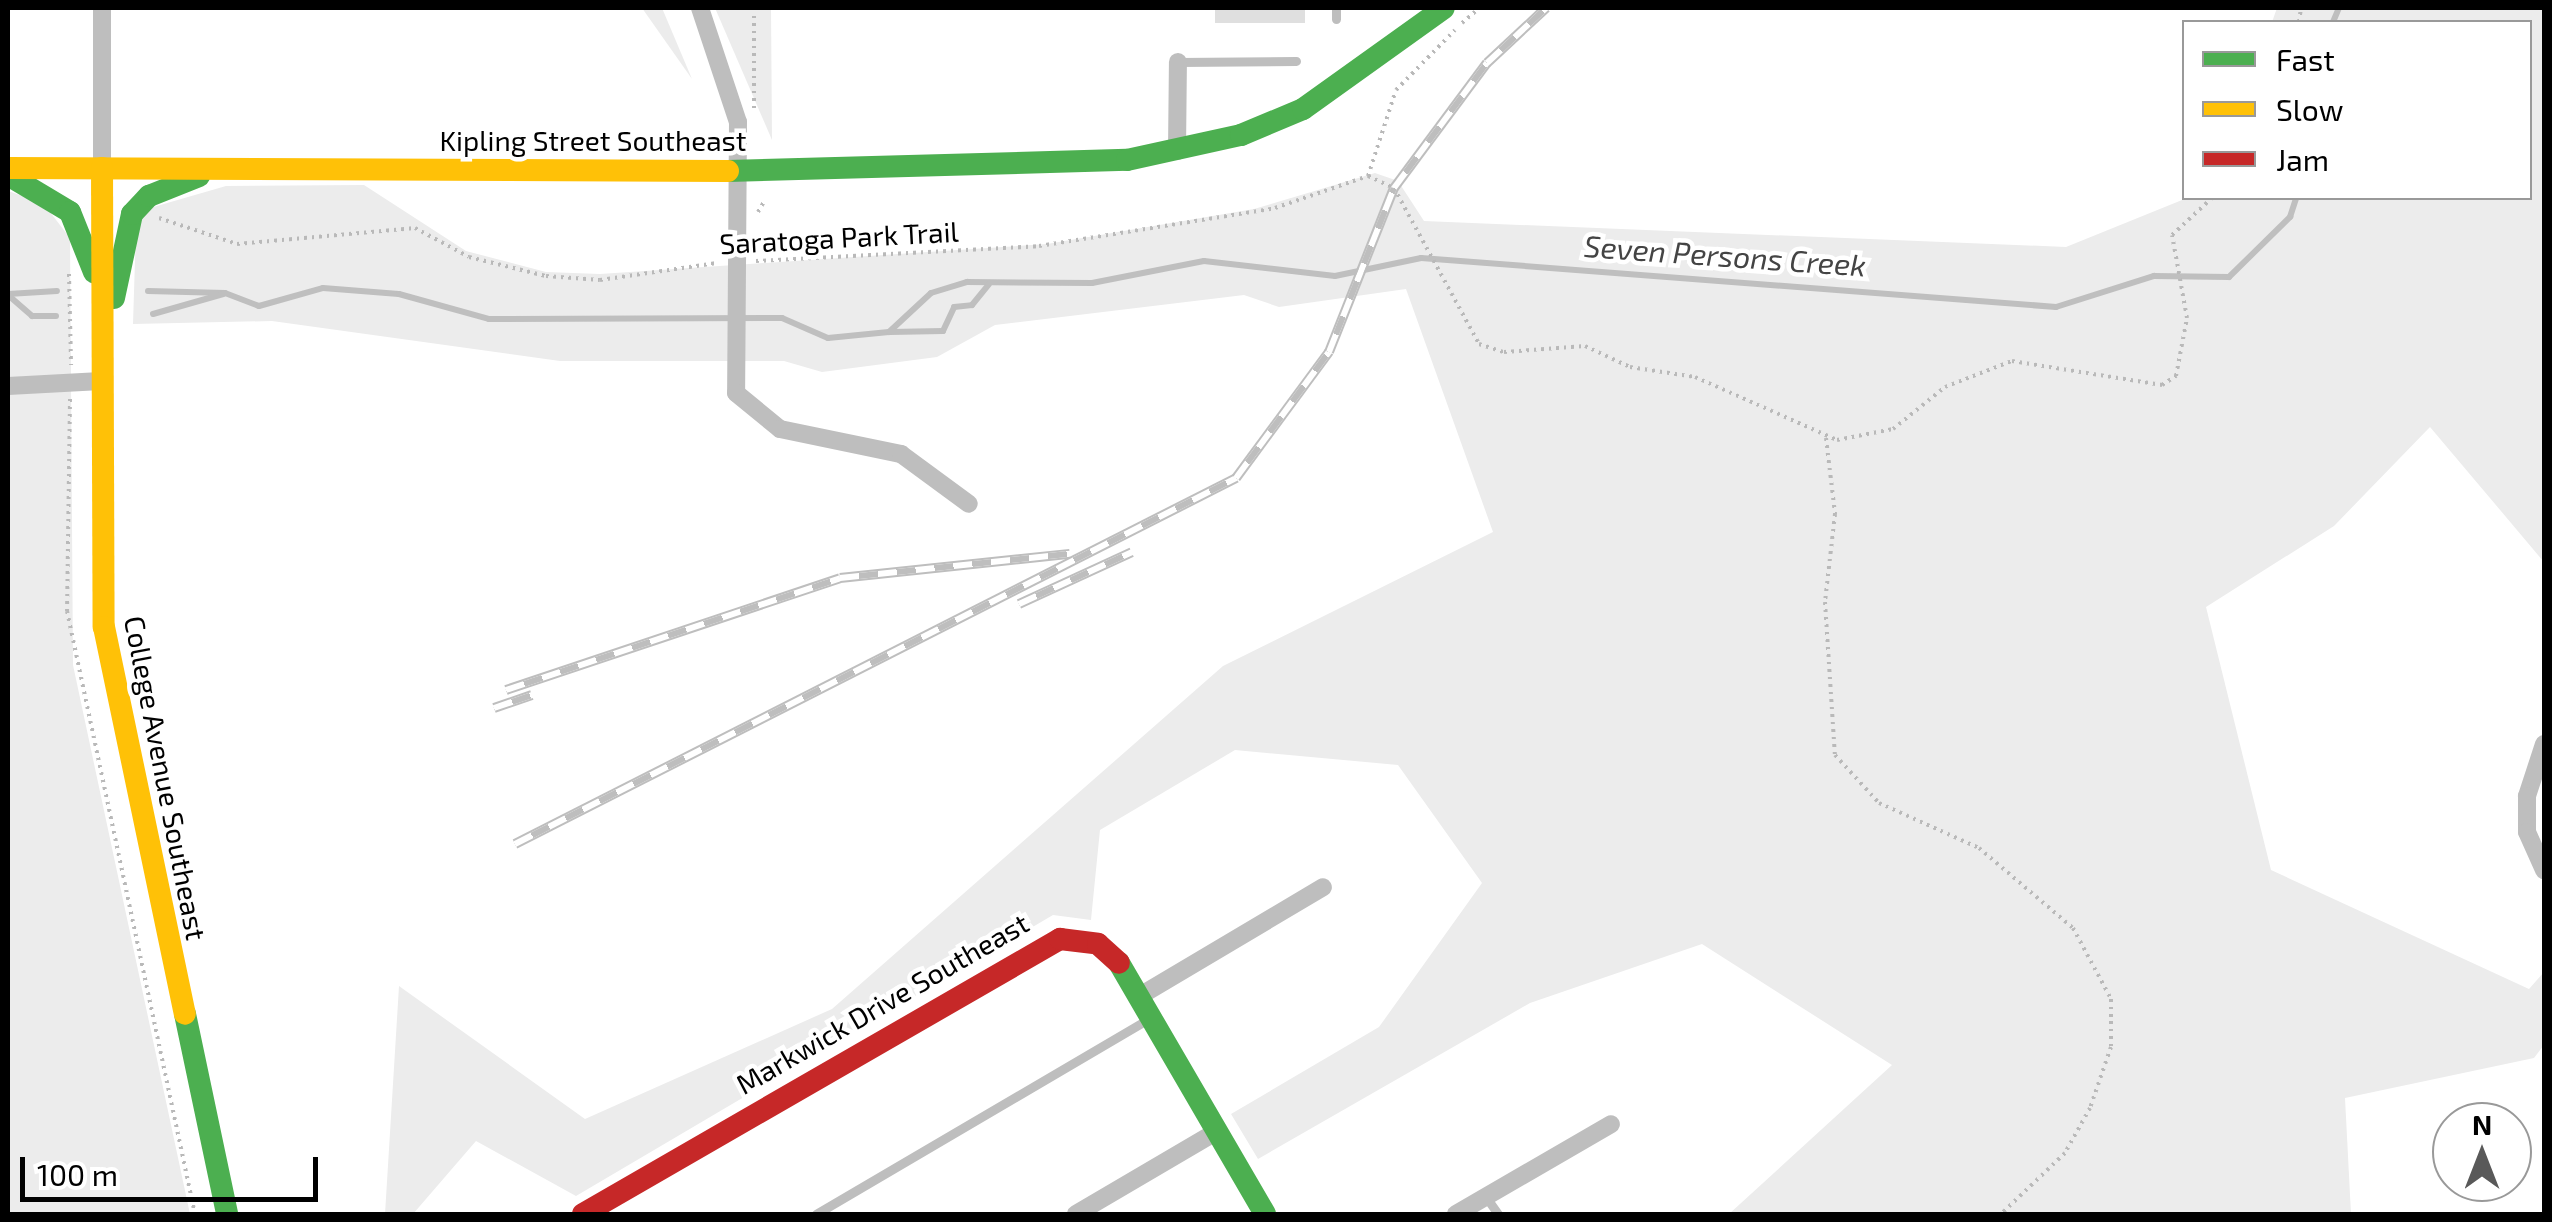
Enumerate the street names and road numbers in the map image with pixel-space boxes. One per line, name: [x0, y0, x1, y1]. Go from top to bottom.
street label: Kipling Street Southeast: [440, 123, 746, 157]
street label: Saratoga Park Trail: [718, 214, 960, 260]
street label: College Avenue Southeast: [118, 613, 214, 943]
street label: Markwick Drive Southeast: [730, 905, 1034, 1101]

